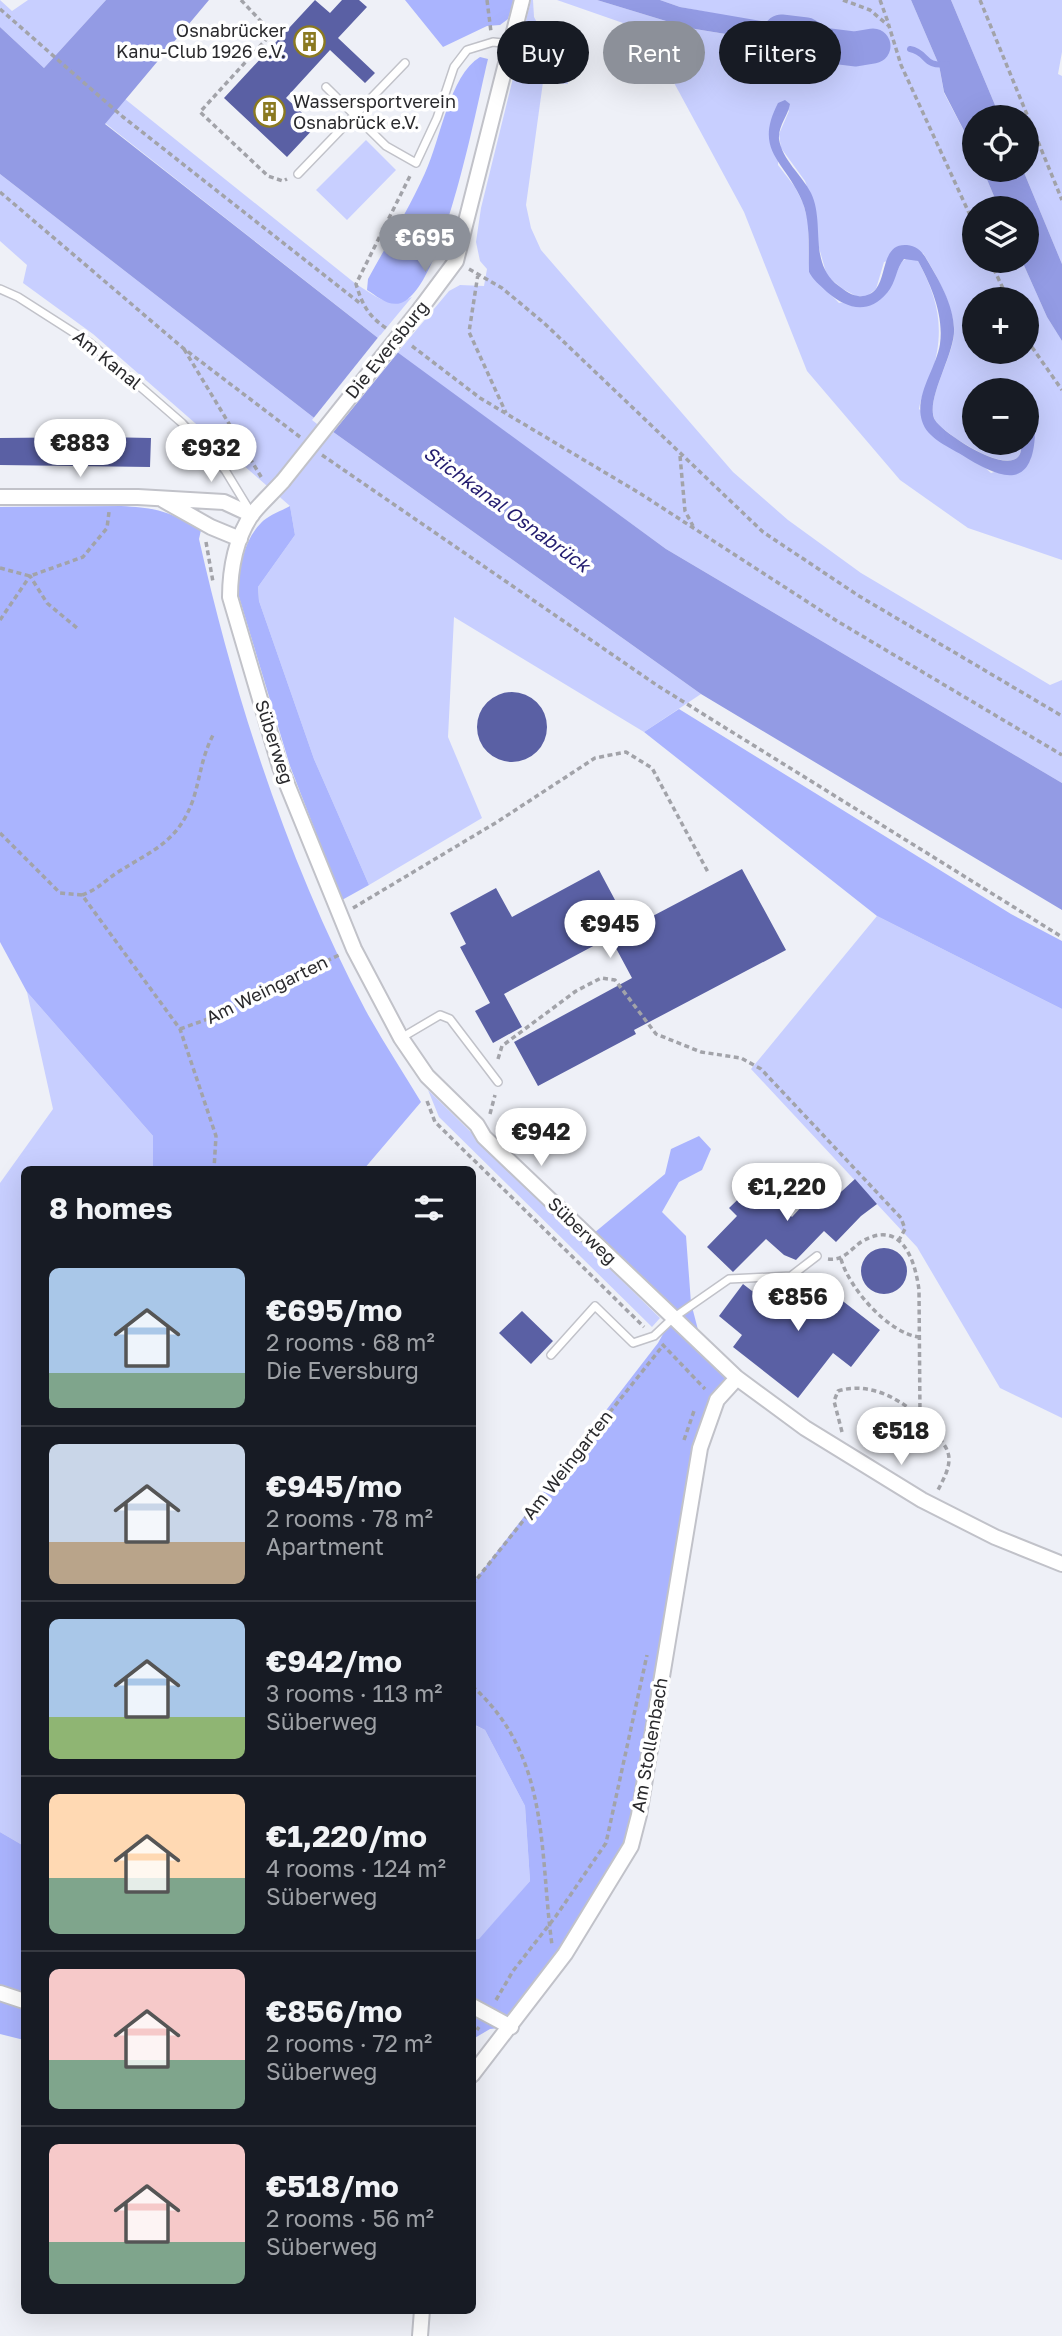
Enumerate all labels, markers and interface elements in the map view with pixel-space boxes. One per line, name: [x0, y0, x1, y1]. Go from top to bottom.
place label: Osnabrücker Kanu-Club 1926 e.V.: [116, 19, 286, 62]
chip: Buy: [497, 21, 589, 84]
chip: Rent: [603, 21, 705, 84]
chip: Filters: [719, 21, 841, 84]
building icon: Osnabrücker Kanu-Club 1926 e.V.: [292, 24, 326, 58]
place label: Wassersportverein Osnabrück e.V.: [293, 90, 456, 133]
building icon: Wassersportverein Osnabrück e.V.: [253, 95, 287, 129]
map controls: [962, 105, 1039, 455]
button: locate: [962, 105, 1039, 182]
button: layers: [962, 196, 1039, 273]
pin: €695: [384, 215, 466, 274]
text: €695: [395, 223, 455, 251]
button: +: [962, 287, 1039, 364]
street label: Die Eversburg: [340, 296, 432, 403]
street label: Am Kanal: [69, 325, 147, 394]
button: −: [962, 378, 1039, 455]
pin: €883: [39, 420, 121, 479]
pin: €932: [170, 424, 252, 484]
text: €883: [50, 428, 110, 456]
text: €932: [182, 433, 240, 461]
water label: Stichkanal Osnabrück: [420, 441, 596, 578]
street label: Süberweg: [251, 697, 299, 787]
pin: €945: [569, 900, 651, 960]
text: €945: [580, 909, 640, 937]
street label: Am Weingarten: [202, 950, 331, 1028]
pin: €942: [500, 1108, 582, 1168]
text: €942: [511, 1117, 571, 1145]
pin: €1,220: [730, 1164, 844, 1223]
text: €1,220: [748, 1172, 826, 1200]
icon: filters: [410, 1189, 448, 1227]
text: 8 homes: [49, 1190, 173, 1226]
street label: Süberweg: [544, 1192, 622, 1268]
pin: €856: [757, 1274, 839, 1333]
text: €856: [768, 1282, 828, 1310]
text: €695/mo: [266, 1292, 402, 1328]
icon: home: [105, 1296, 189, 1380]
text: 2 rooms · 68 m²: [266, 1328, 435, 1356]
text: Die Eversburg: [266, 1356, 419, 1384]
street label: Am Weingarten: [518, 1405, 617, 1523]
pin: €518: [860, 1408, 942, 1467]
text: €518: [873, 1416, 929, 1444]
text: €945/mo: [266, 1468, 402, 1504]
icon: home: [105, 1472, 189, 1556]
text: 2 rooms · 78 m²: [266, 1504, 433, 1532]
text: Apartment: [266, 1532, 384, 1560]
text: €942/mo: [266, 1643, 402, 1679]
icon: home: [105, 1647, 189, 1731]
street label: Am Stollenbach: [626, 1676, 672, 1814]
text: 3 rooms · 113 m²: [266, 1679, 443, 1707]
text: Süberweg: [266, 1707, 377, 1735]
text: €1,220/mo: [266, 1818, 427, 1854]
icon: home: [105, 1822, 189, 1906]
text: 4 rooms · 124 m²: [266, 1854, 446, 1882]
text: Süberweg: [266, 1882, 377, 1910]
text: €856/mo: [266, 1993, 402, 2029]
icon: home: [105, 1997, 189, 2081]
text: 2 rooms · 72 m²: [266, 2029, 432, 2057]
text: Süberweg: [266, 2057, 377, 2085]
text: €518/mo: [266, 2168, 399, 2204]
icon: home: [105, 2172, 189, 2256]
text: 2 rooms · 56 m²: [266, 2204, 434, 2232]
text: Süberweg: [266, 2232, 377, 2260]

